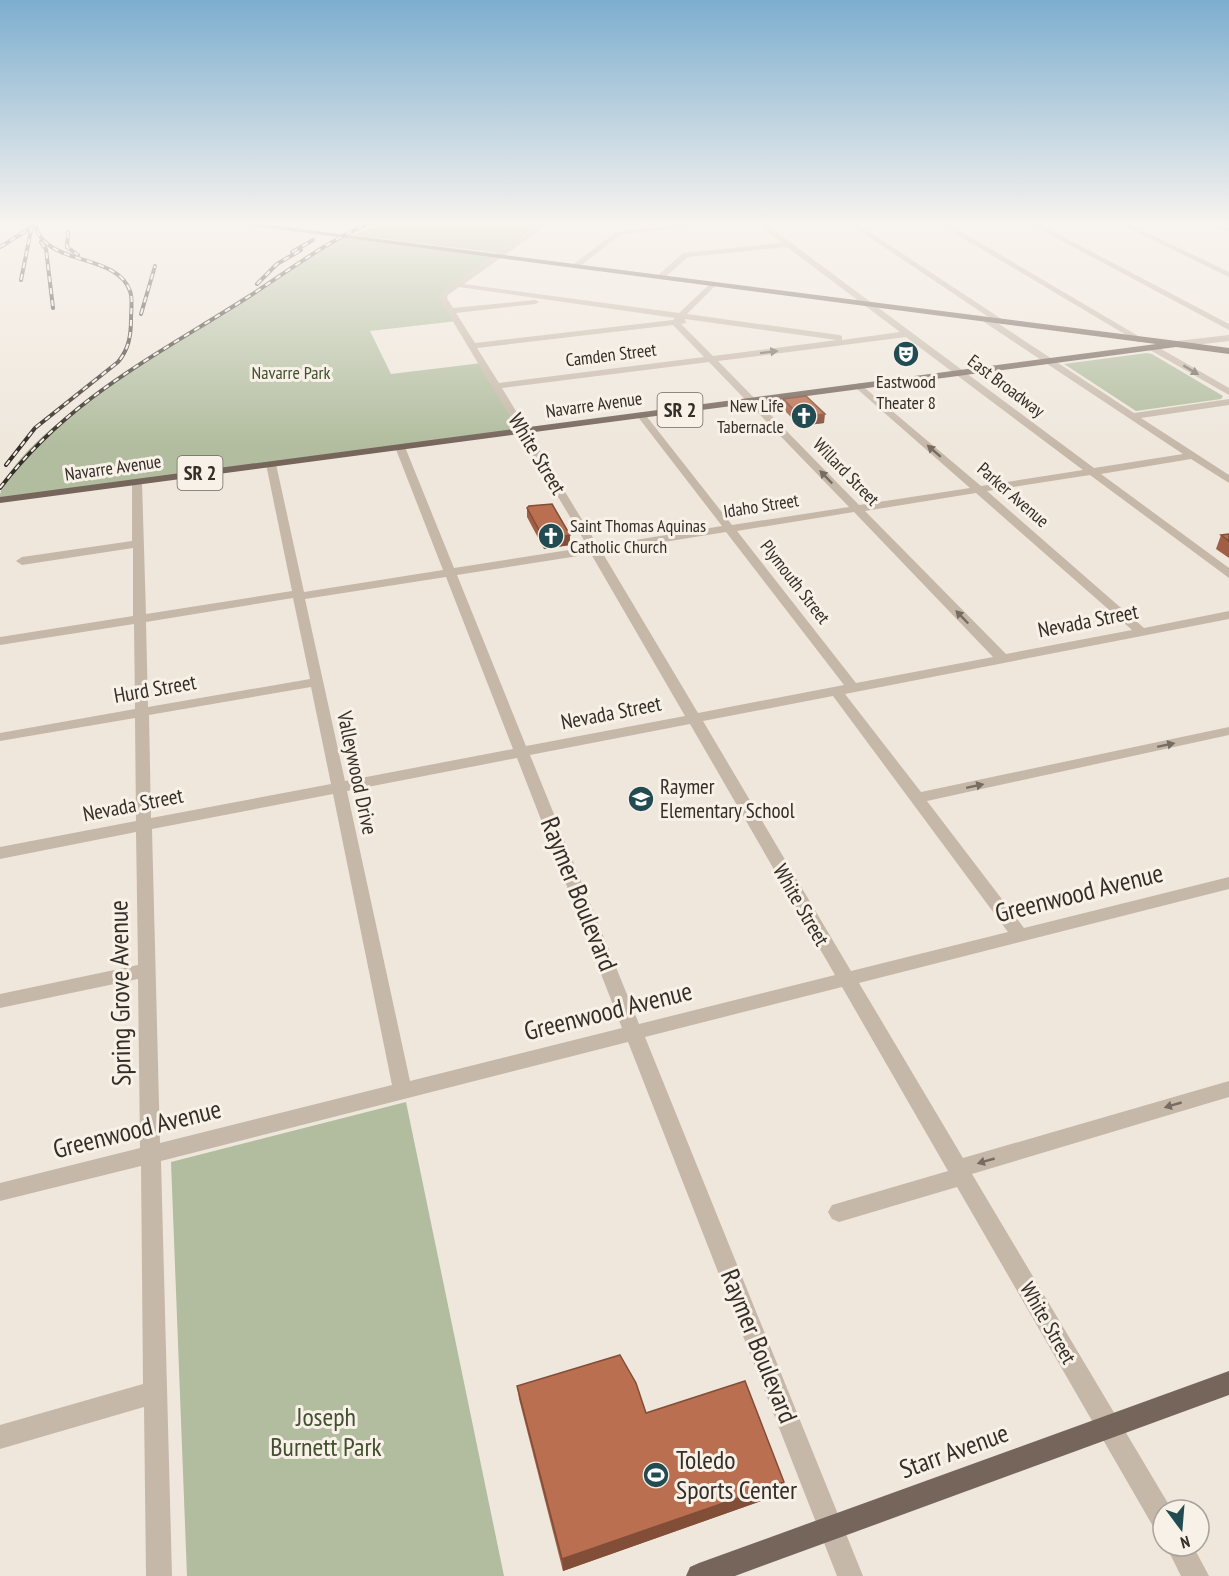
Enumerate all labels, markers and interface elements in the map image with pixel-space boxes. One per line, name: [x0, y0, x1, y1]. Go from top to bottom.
street label: Camden Street: [564, 338, 658, 371]
theatre icon: Eastwood Theater 8: [891, 339, 921, 369]
one-way arrow: [760, 347, 779, 356]
street label: East Broadway: [963, 349, 1050, 422]
park label: Navarre Park: [252, 361, 330, 384]
one-way arrow: [1183, 365, 1200, 375]
place label: Eastwood Theater 8: [876, 370, 936, 414]
street label: Navarre Avenue: [544, 386, 644, 423]
road number: SR 2: [658, 393, 702, 427]
place label: New Life Tabernacle: [717, 394, 784, 438]
church icon: New Life Tabernacle: [789, 401, 819, 431]
street label: White Street: [503, 408, 572, 500]
street label: Willard Street: [808, 433, 884, 510]
one-way arrow: [927, 445, 942, 458]
street label: Navarre Avenue: [63, 449, 163, 486]
road number: SR 2: [178, 456, 222, 490]
street label: Parker Avenue: [973, 457, 1054, 532]
one-way arrow: [820, 471, 834, 485]
street label: Idaho Street: [722, 488, 800, 523]
place label: Saint Thomas Aquinas Catholic Church: [570, 514, 706, 558]
church icon: Saint Thomas Aquinas Catholic Church: [536, 521, 566, 551]
street label: Plymouth Street: [755, 535, 835, 628]
street label: Nevada Street: [1035, 598, 1141, 643]
one-way arrow: [956, 611, 970, 625]
street label: Hurd Street: [112, 668, 198, 709]
street label: Nevada Street: [558, 690, 664, 735]
street label: Valleywood Drive: [331, 708, 384, 837]
one-way arrow: [1156, 739, 1175, 749]
place label: Raymer Elementary School: [660, 773, 795, 824]
one-way arrow: [966, 781, 985, 790]
street label: Nevada Street: [80, 782, 186, 827]
school or university icon: Raymer Elementary School: [626, 784, 656, 814]
street label: Raymer Boulevard: [534, 812, 625, 976]
street label: Greenwood Avenue: [991, 856, 1166, 929]
street label: White Street: [767, 859, 836, 951]
street label: Spring Grove Avenue: [101, 900, 138, 1086]
street label: Greenwood Avenue: [520, 974, 695, 1047]
street label: Greenwood Avenue: [49, 1092, 224, 1165]
one-way arrow: [1164, 1101, 1182, 1110]
one-way arrow: [977, 1157, 995, 1166]
street label: Raymer Boulevard: [714, 1264, 805, 1428]
street label: White Street: [1014, 1277, 1083, 1369]
park label: Joseph Burnett Park: [270, 1400, 382, 1463]
street label: Starr Avenue: [895, 1416, 1013, 1485]
place label: Toledo Sports Center: [676, 1443, 797, 1506]
sports icon: Toledo Sports Center: [641, 1460, 671, 1490]
north arrow: [1151, 1498, 1211, 1558]
text: N: [1178, 1532, 1192, 1553]

